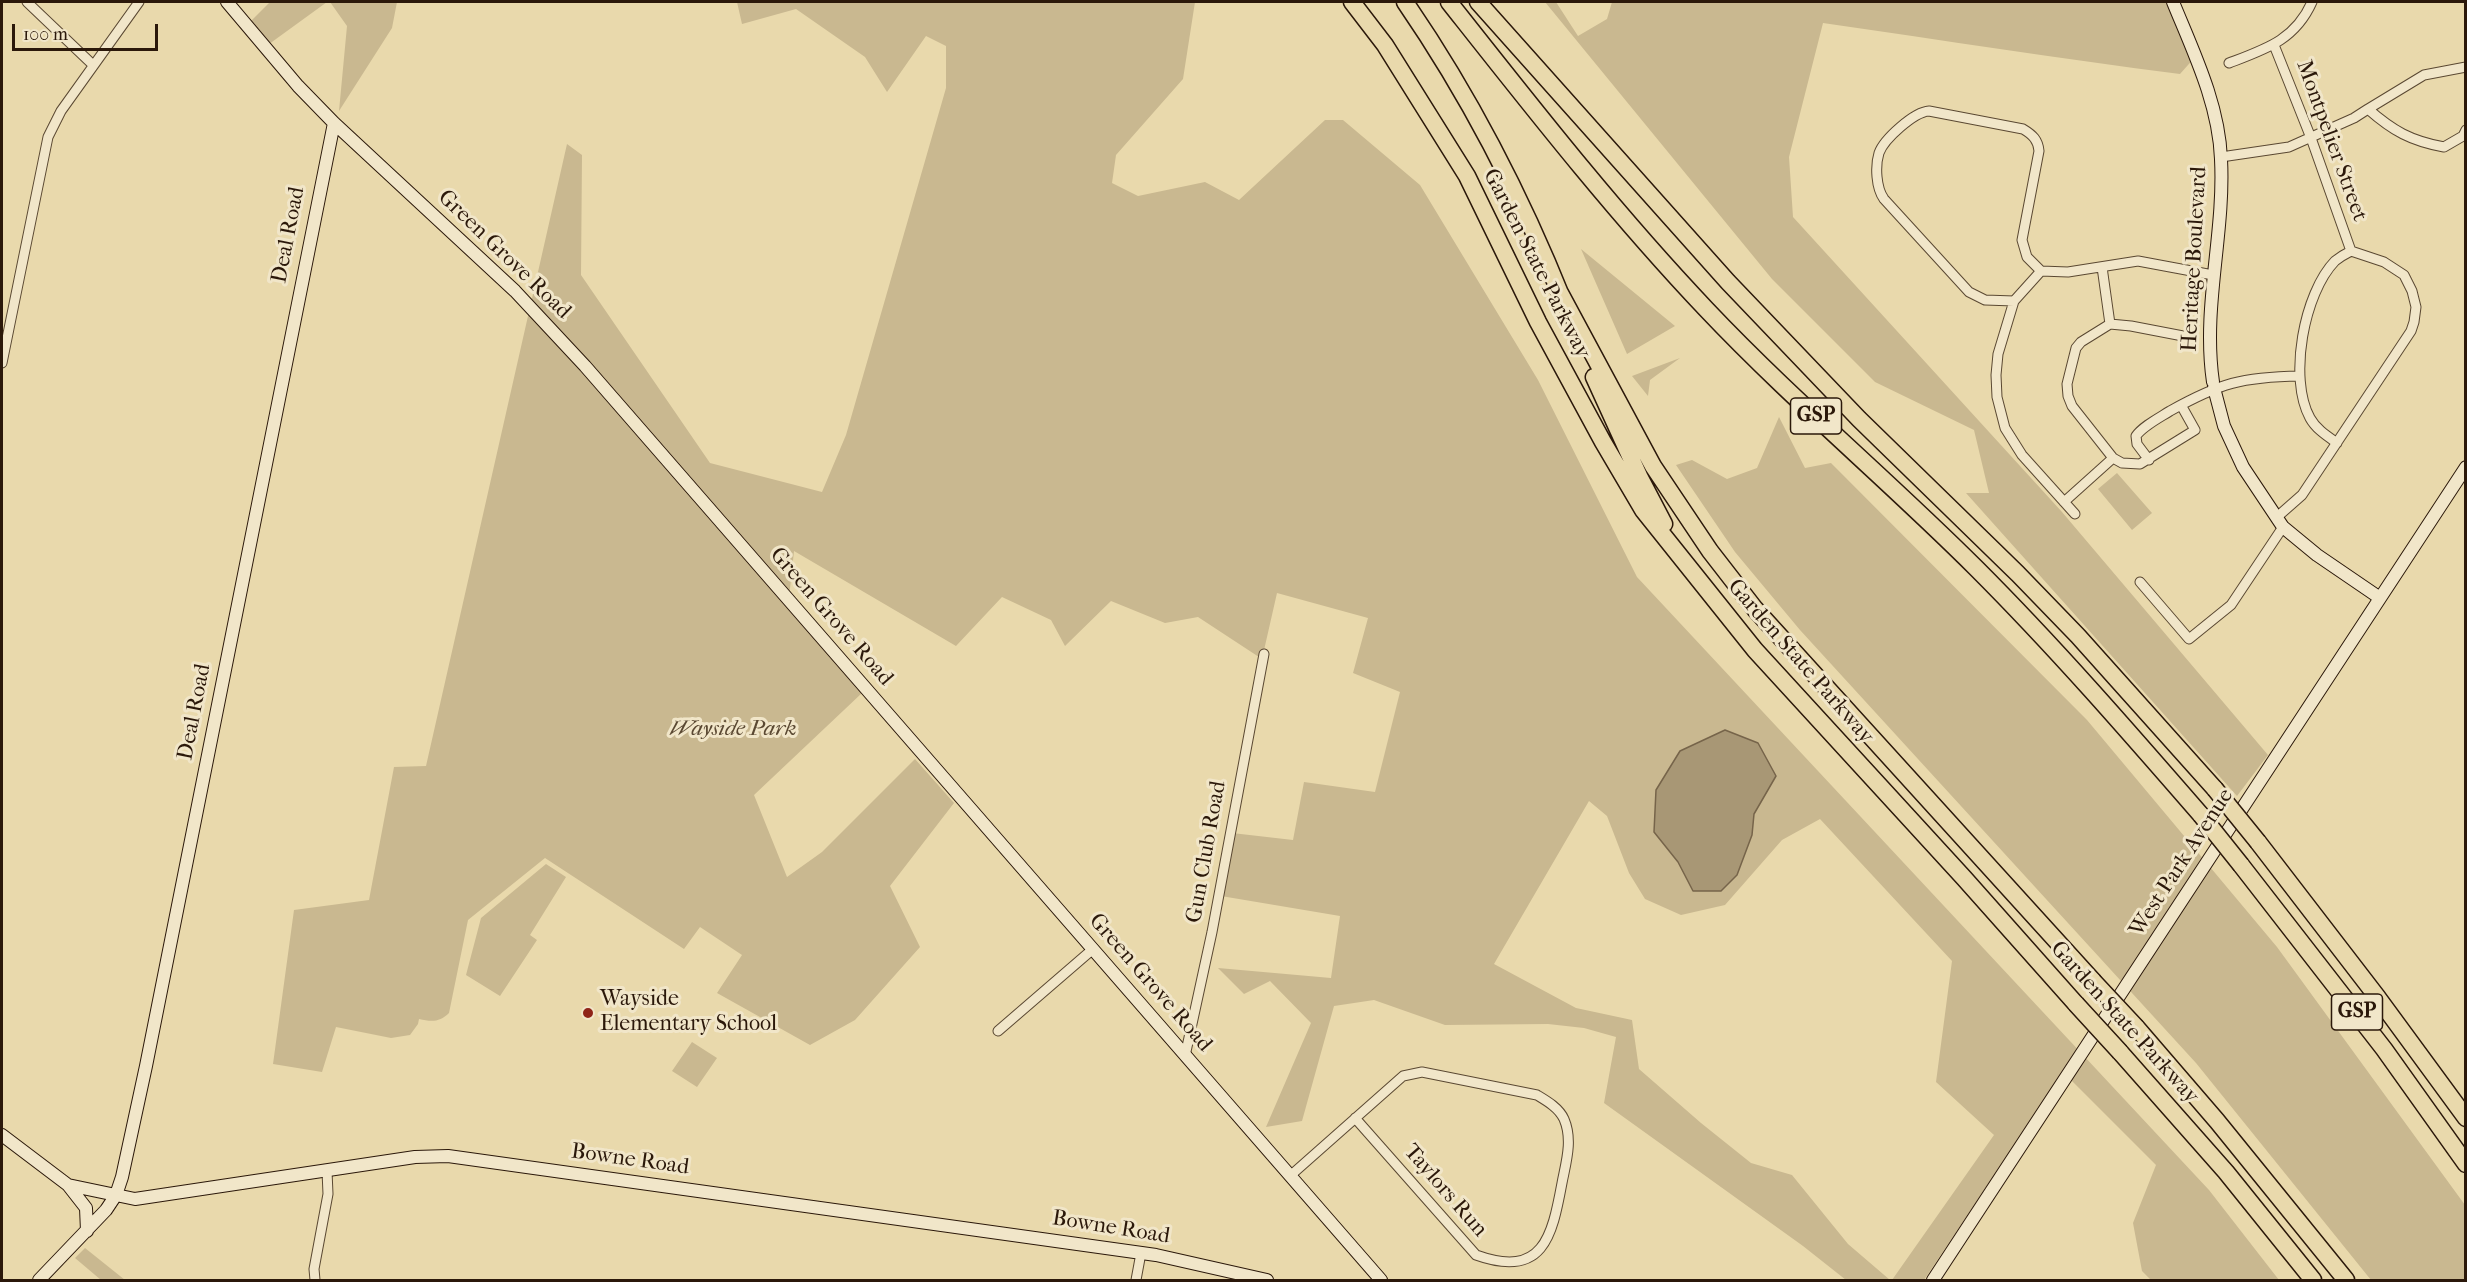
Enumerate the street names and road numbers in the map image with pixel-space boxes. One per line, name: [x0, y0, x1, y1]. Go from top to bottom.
street label: Montpelier Street: [2290, 57, 2372, 225]
street label: Garden State Parkway: [1477, 165, 1595, 363]
street label: Heritage Boulevard: [2177, 166, 2213, 352]
street label: Deal Road: [267, 185, 311, 285]
street label: Green Grove Road: [432, 185, 576, 325]
road number: GSP: [1790, 398, 1842, 434]
street label: Green Grove Road: [764, 542, 898, 692]
street label: Garden State Parkway: [1721, 574, 1879, 750]
street label: Deal Road: [173, 662, 217, 762]
street label: Gun Club Road: [1182, 779, 1232, 925]
street label: West Park Avenue: [2124, 784, 2240, 942]
street label: Green Grove Road: [1083, 908, 1217, 1058]
street label: Garden State Parkway: [2044, 936, 2204, 1110]
road number: GSP: [2332, 994, 2382, 1030]
street label: Bowne Road: [569, 1139, 691, 1181]
street label: Taylors Run: [1398, 1139, 1492, 1243]
street label: Bowne Road: [1050, 1206, 1172, 1250]

